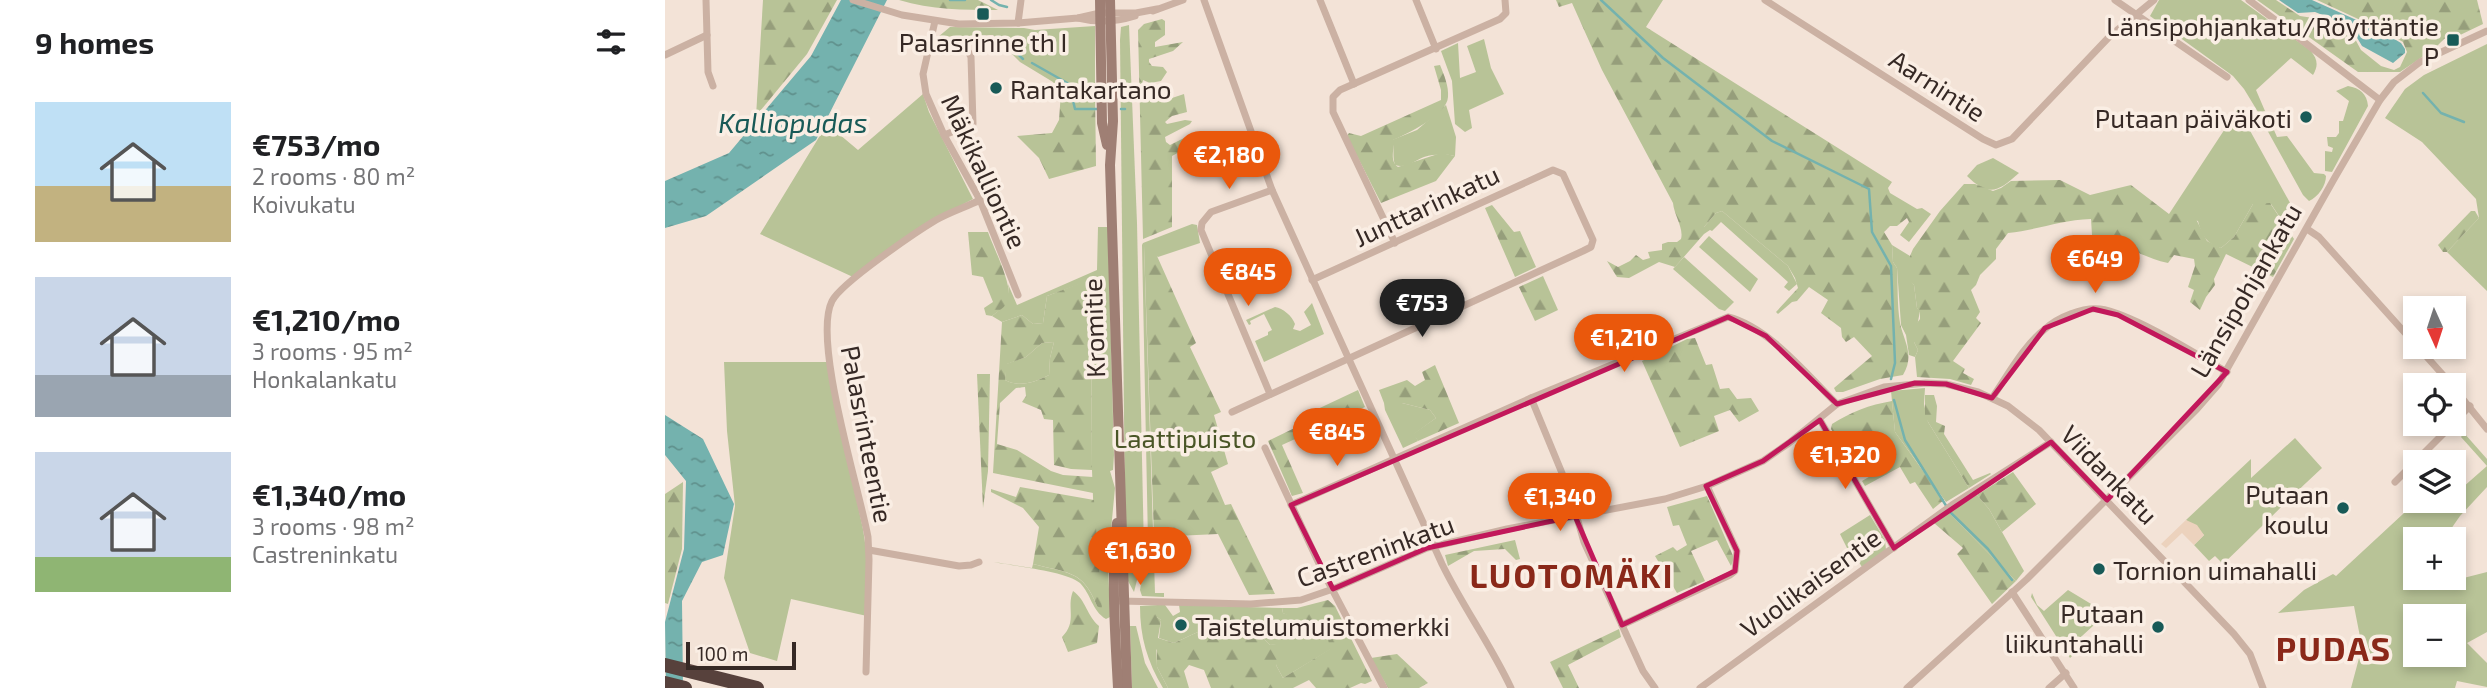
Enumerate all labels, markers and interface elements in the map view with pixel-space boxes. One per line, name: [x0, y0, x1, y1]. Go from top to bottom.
marker: Palasrinne th I: [975, 6, 991, 22]
place label: Länsipohjankatu/Röyttäntie P: [2106, 10, 2439, 71]
icon: filters: [592, 23, 630, 61]
text: 9 homes: [35, 24, 154, 60]
place label: Palasrinne th I: [899, 26, 1067, 57]
marker: Länsipohjankatu/Röyttäntie P: [2445, 32, 2461, 48]
street label: Aarnintie: [1884, 43, 1992, 127]
place label: Rantakartano: [1010, 73, 1172, 104]
marker: Rantakartano: [988, 80, 1004, 96]
street label: Mäkikalliontie: [936, 89, 1034, 253]
place label: Putaan päiväkoti: [2095, 102, 2292, 133]
water label: Kalliopudas: [718, 105, 868, 139]
marker: Putaan päiväkoti: [2298, 109, 2314, 125]
text: €753/mo: [252, 126, 380, 162]
icon: home: [91, 130, 175, 214]
pin: €2,180: [1172, 132, 1286, 191]
text: €2,180: [1193, 140, 1265, 168]
street label: Junttarinkatu: [1348, 158, 1504, 252]
text: 2 rooms · 80 m²: [252, 162, 415, 190]
text: Koivukatu: [252, 190, 356, 218]
street label: Länsipohjankatu: [2183, 198, 2307, 382]
pin: €649: [2054, 236, 2136, 295]
text: €649: [2067, 244, 2123, 272]
pin: €845: [1207, 248, 1289, 308]
text: €845: [1220, 257, 1276, 285]
street label: Kromitie: [1076, 278, 1110, 378]
pin: €753: [1381, 280, 1463, 339]
text: €753: [1396, 288, 1448, 316]
north arrow: [2403, 296, 2466, 359]
map controls: [2403, 296, 2466, 667]
text: €1,210/mo: [252, 301, 401, 337]
icon: home: [91, 305, 175, 389]
pin: €1,210: [1567, 314, 1681, 374]
text: €1,210: [1590, 323, 1658, 351]
text: 3 rooms · 95 m²: [252, 337, 413, 365]
street label: Palasrinteentie: [836, 343, 900, 525]
text: Honkalankatu: [252, 365, 397, 393]
button: locate: [2403, 373, 2466, 436]
pin: €845: [1296, 408, 1378, 468]
text: €845: [1309, 417, 1365, 445]
street label: Viidankatu: [2055, 418, 2165, 530]
park label: Laattipuisto: [1114, 422, 1256, 453]
pin: €1,320: [1788, 432, 1902, 491]
text: €1,320: [1809, 440, 1881, 468]
button: layers: [2403, 450, 2466, 513]
pin: €1,340: [1503, 474, 1617, 533]
text: €1,340/mo: [252, 476, 406, 512]
place label: Putaan koulu: [2245, 478, 2329, 539]
icon: home: [91, 480, 175, 564]
text: €1,340: [1524, 482, 1596, 510]
marker: Putaan koulu: [2335, 500, 2351, 516]
street label: Castreninkatu: [1292, 507, 1458, 593]
text: 3 rooms · 98 m²: [252, 512, 414, 540]
street label: Vuolikaisentie: [1734, 521, 1886, 643]
button: +: [2403, 527, 2466, 590]
pin: €1,630: [1083, 528, 1197, 587]
text: €1,630: [1104, 536, 1176, 564]
text: Castreninkatu: [252, 540, 398, 568]
place label: Tornion uimahalli: [2113, 554, 2317, 585]
district label: LUOTOMÄKI: [1470, 555, 1674, 595]
marker: Tornion uimahalli: [2091, 561, 2107, 577]
place label: Putaan liikuntahalli: [2005, 597, 2144, 658]
button: −: [2403, 604, 2466, 667]
place label: Taistelumuistomerkki: [1195, 610, 1450, 641]
marker: Taistelumuistomerkki: [1173, 617, 1189, 633]
marker: Putaan liikuntahalli: [2150, 619, 2166, 635]
district label: PUDAS: [2276, 628, 2392, 668]
scale bar: [686, 639, 796, 671]
text: 100 m: [697, 642, 748, 665]

